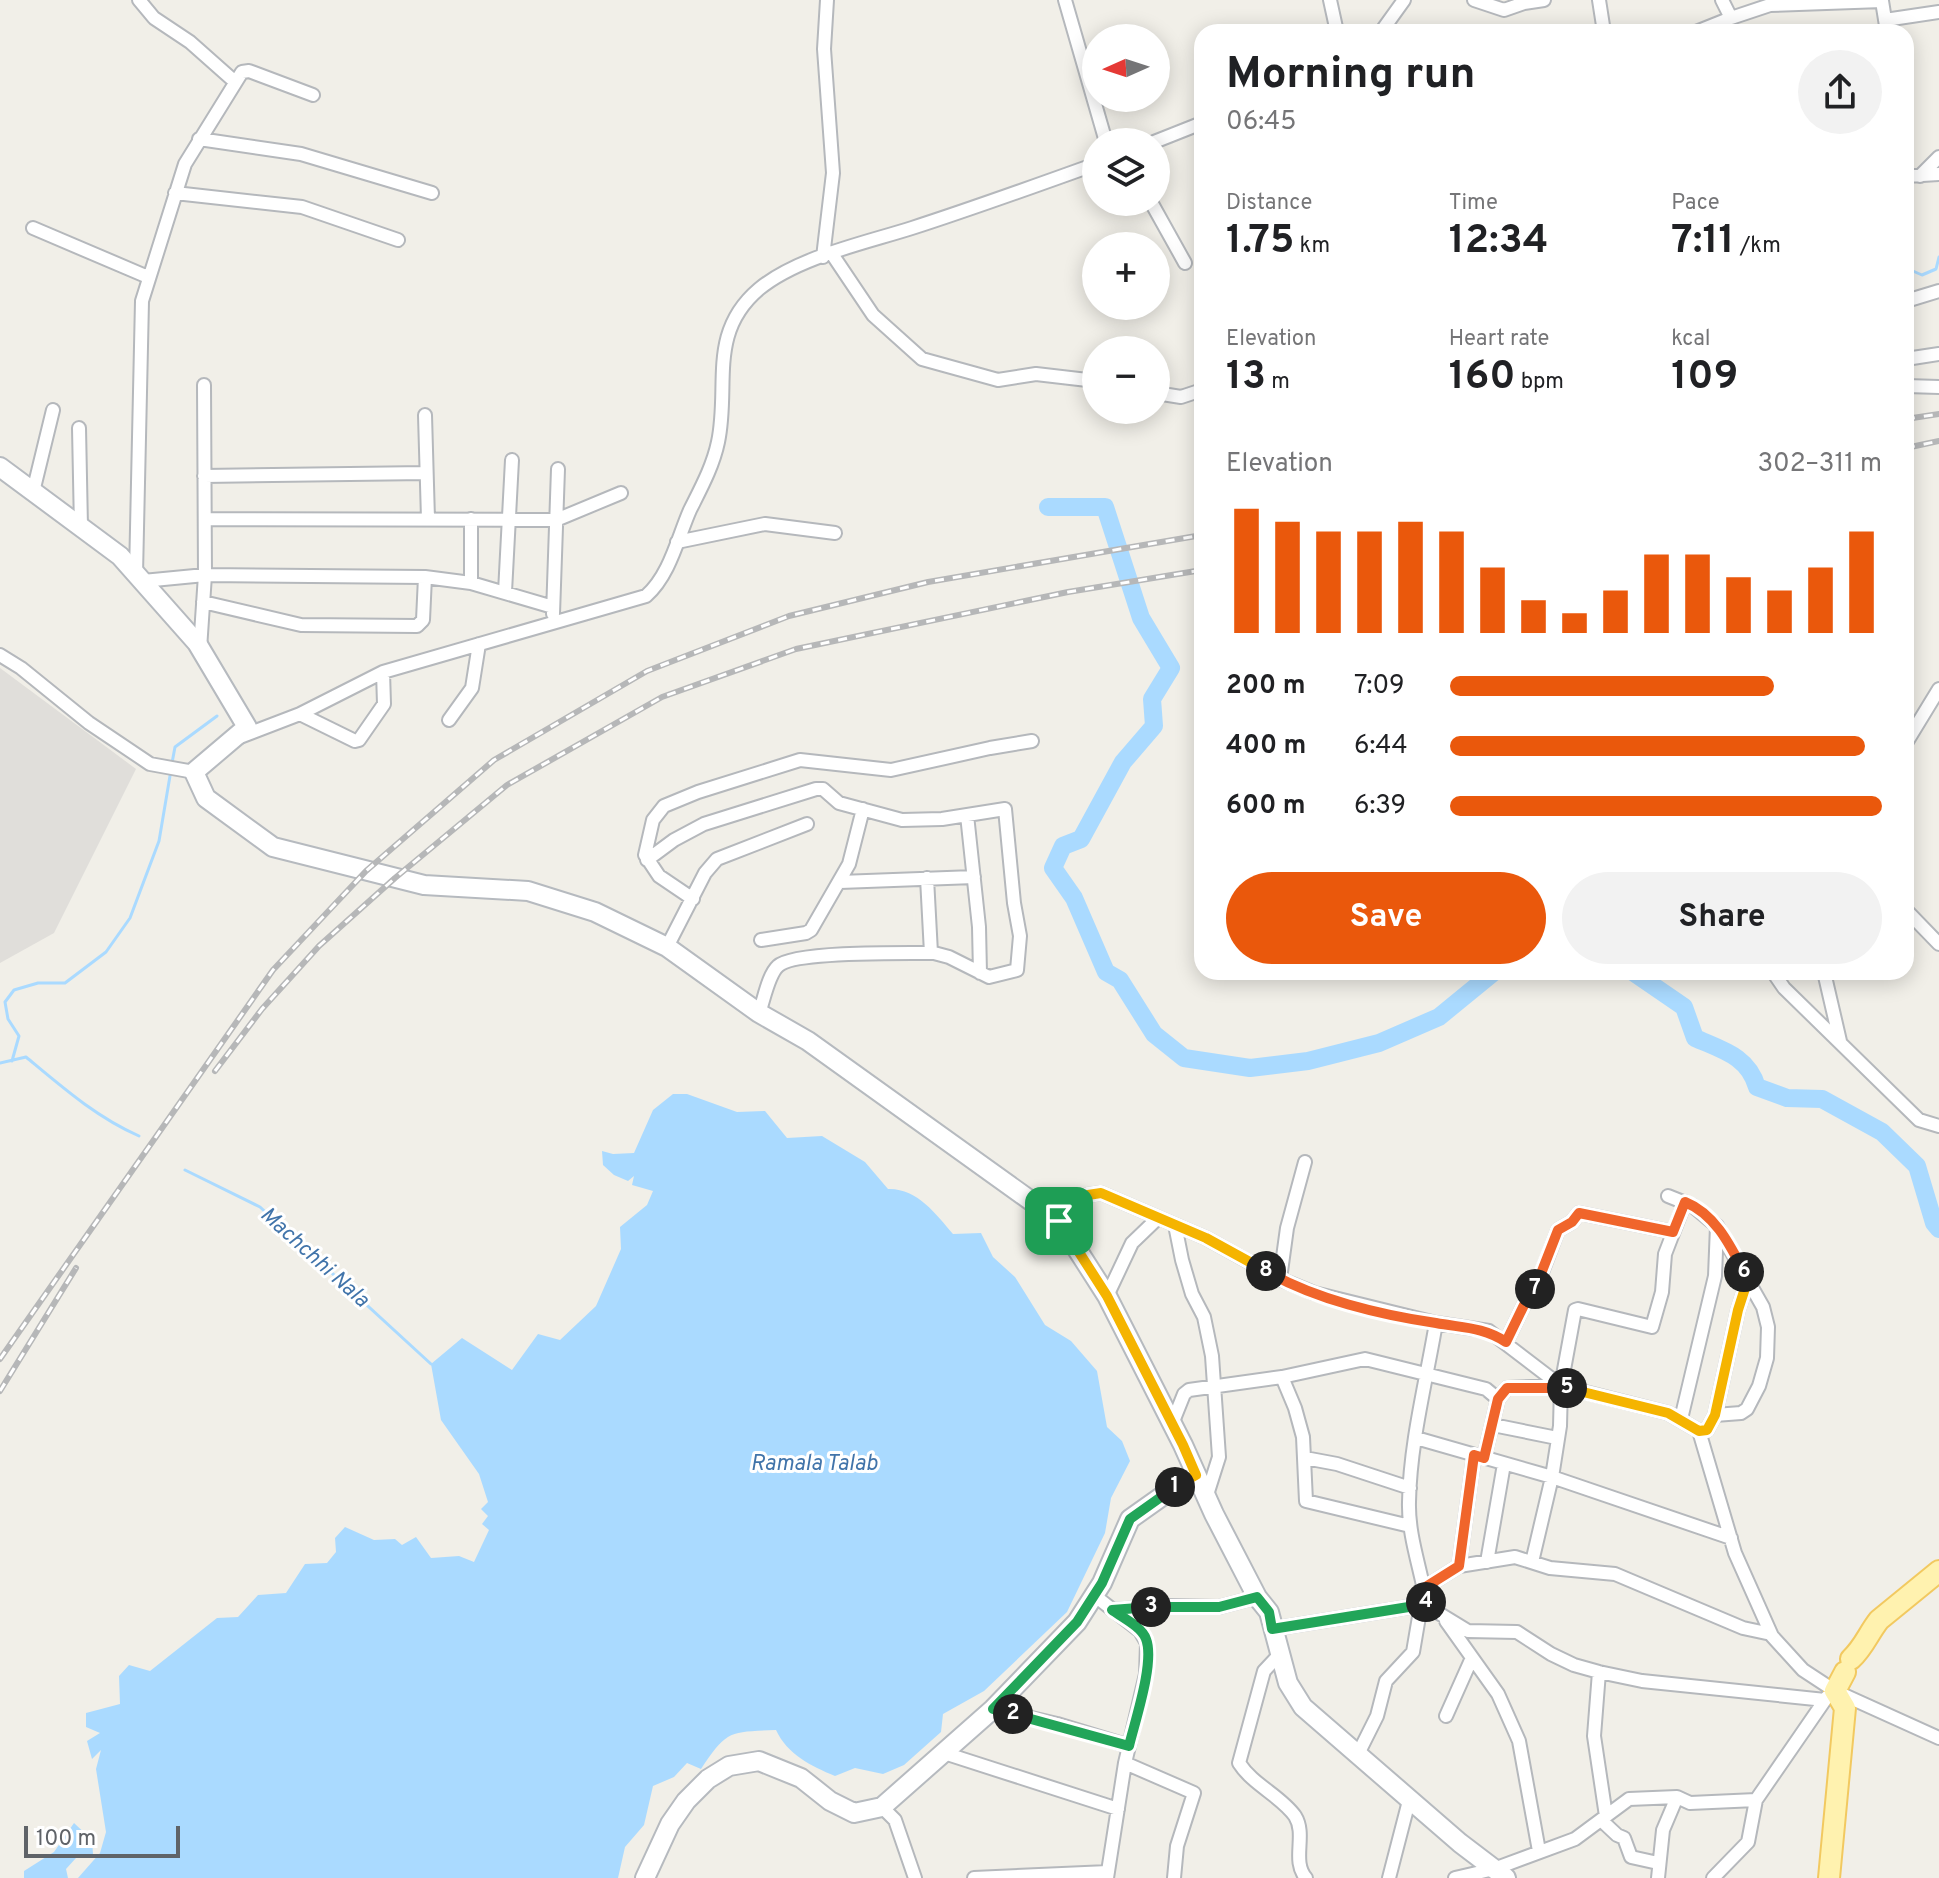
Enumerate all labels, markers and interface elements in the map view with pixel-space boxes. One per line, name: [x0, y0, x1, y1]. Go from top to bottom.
north arrow: [1082, 24, 1170, 112]
map controls: [1082, 24, 1170, 424]
text: Morning run: [1226, 48, 1476, 104]
button: share: [1798, 50, 1882, 134]
text: 06:45: [1226, 106, 1296, 139]
button: layers: [1082, 128, 1170, 216]
text: Distance: [1226, 190, 1312, 217]
text: Time: [1449, 190, 1498, 217]
text: Pace: [1671, 190, 1720, 217]
text: 1.75: [1226, 217, 1294, 267]
text: 12:34: [1449, 217, 1549, 267]
text: 7:11: [1671, 217, 1735, 267]
button: +: [1082, 232, 1170, 320]
text: km: [1294, 233, 1330, 260]
text: /km: [1735, 233, 1781, 260]
text: Elevation: [1226, 326, 1316, 353]
text: Heart rate: [1449, 326, 1549, 353]
text: kcal: [1671, 326, 1710, 353]
button: −: [1082, 336, 1170, 424]
text: 13: [1226, 353, 1266, 403]
text: 160: [1449, 353, 1516, 403]
text: 109: [1671, 353, 1738, 403]
text: m: [1266, 369, 1290, 396]
text: bpm: [1516, 369, 1564, 396]
text: Elevation: [1226, 448, 1333, 481]
text: 302–311 m: [1758, 448, 1882, 481]
text: 200 m: [1226, 670, 1305, 703]
text: 7:09: [1354, 670, 1405, 703]
text: 400 m: [1226, 730, 1306, 763]
text: 6:44: [1354, 730, 1408, 763]
text: 600 m: [1226, 790, 1306, 823]
text: 6:39: [1354, 790, 1406, 823]
button: Save: [1226, 872, 1546, 964]
button: Share: [1562, 872, 1882, 964]
pin: [1025, 1187, 1093, 1255]
icon: arrive: [1037, 1199, 1081, 1243]
water label: Machchhi Nala: [254, 1202, 375, 1315]
pin: 8: [1246, 1251, 1286, 1291]
pin: 6: [1724, 1252, 1764, 1292]
text: 8: [1259, 1257, 1273, 1284]
text: 6: [1737, 1258, 1751, 1285]
pin: 7: [1515, 1269, 1555, 1309]
text: 7: [1529, 1275, 1541, 1302]
pin: 5: [1547, 1368, 1587, 1408]
text: 5: [1560, 1374, 1574, 1401]
water label: Ramala Talab: [751, 1451, 878, 1478]
pin: 1: [1155, 1467, 1195, 1507]
text: 1: [1171, 1473, 1179, 1500]
pin: 4: [1406, 1582, 1446, 1622]
pin: 3: [1131, 1587, 1171, 1627]
text: 4: [1419, 1588, 1433, 1615]
text: 3: [1144, 1593, 1158, 1620]
pin: 2: [993, 1694, 1033, 1734]
text: 2: [1006, 1700, 1020, 1727]
scale bar: [24, 1822, 180, 1858]
text: 100 m: [36, 1826, 96, 1853]

